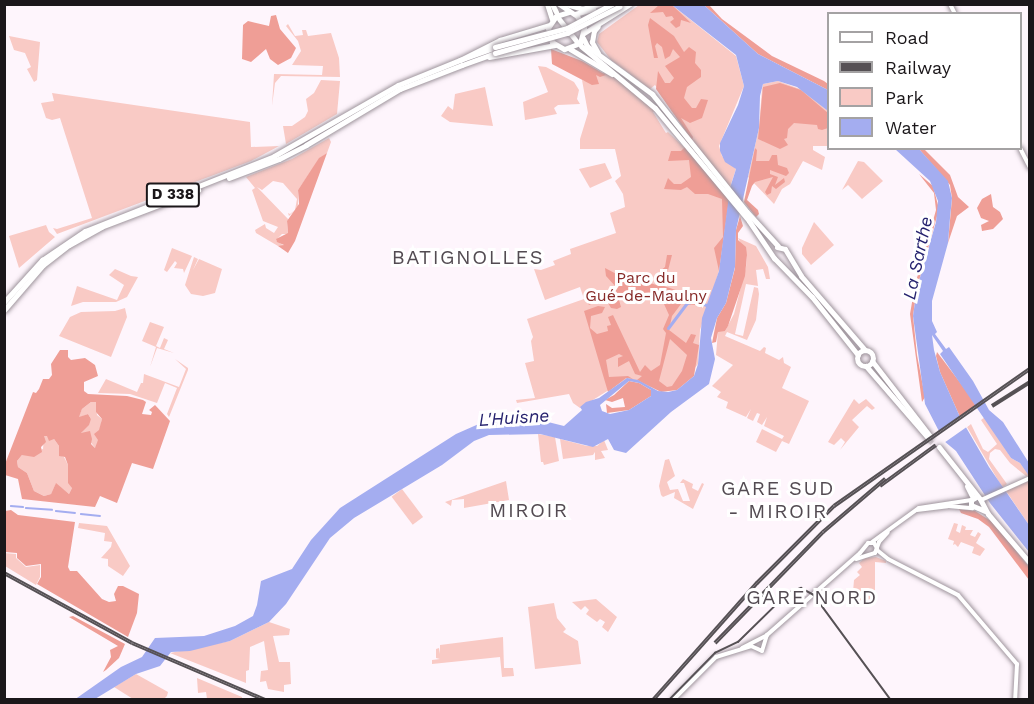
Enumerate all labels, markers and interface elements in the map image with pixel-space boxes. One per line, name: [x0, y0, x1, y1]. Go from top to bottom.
legend: [827, 12, 1022, 150]
text: Road: [885, 27, 929, 48]
text: Railway: [885, 57, 951, 78]
text: Park: [885, 87, 924, 108]
text: Water: [885, 117, 937, 138]
road number: D 338: [144, 183, 201, 207]
water label: La Sarthe: [899, 214, 937, 302]
district label: BATIGNOLLES: [392, 245, 544, 269]
park label: Parc du Gué-de-Maulny: [585, 268, 707, 306]
water label: L'Huisne: [478, 405, 550, 431]
district label: GARE SUD - MIROIR: [721, 476, 835, 523]
district label: MIROIR: [489, 498, 569, 522]
district label: GARE NORD: [746, 585, 878, 609]

